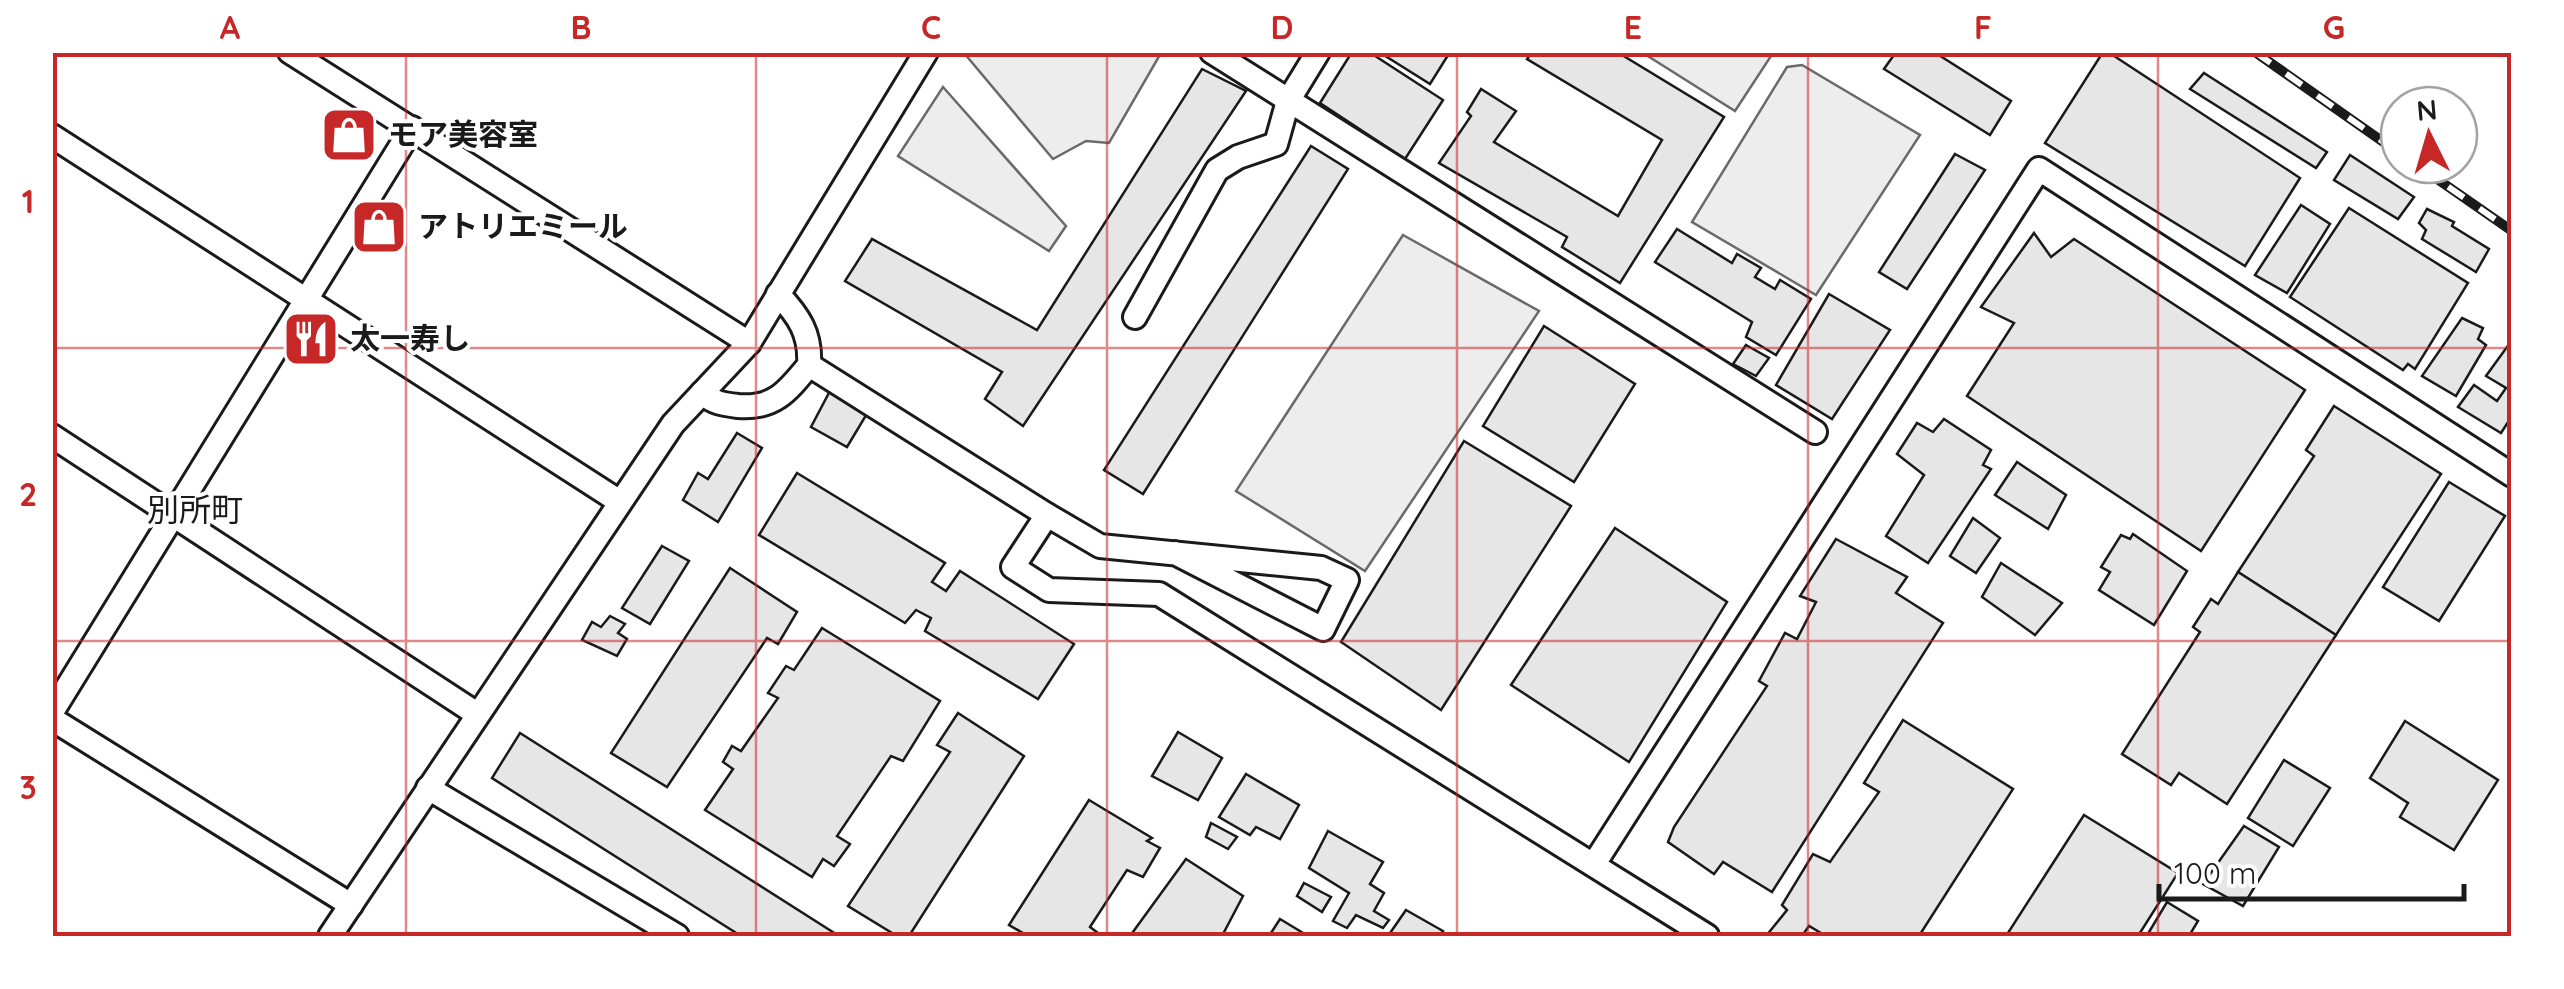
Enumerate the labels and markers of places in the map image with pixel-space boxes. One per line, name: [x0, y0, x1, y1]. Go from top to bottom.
shop icon: モア美容室: [319, 105, 379, 165]
place label: モア美容室: [388, 115, 538, 153]
shop icon: アトリエミール: [349, 197, 409, 257]
place label: アトリエミール: [418, 207, 628, 245]
restaurant icon: 太一寿し: [281, 309, 341, 369]
place label: 太一寿し: [350, 319, 470, 357]

